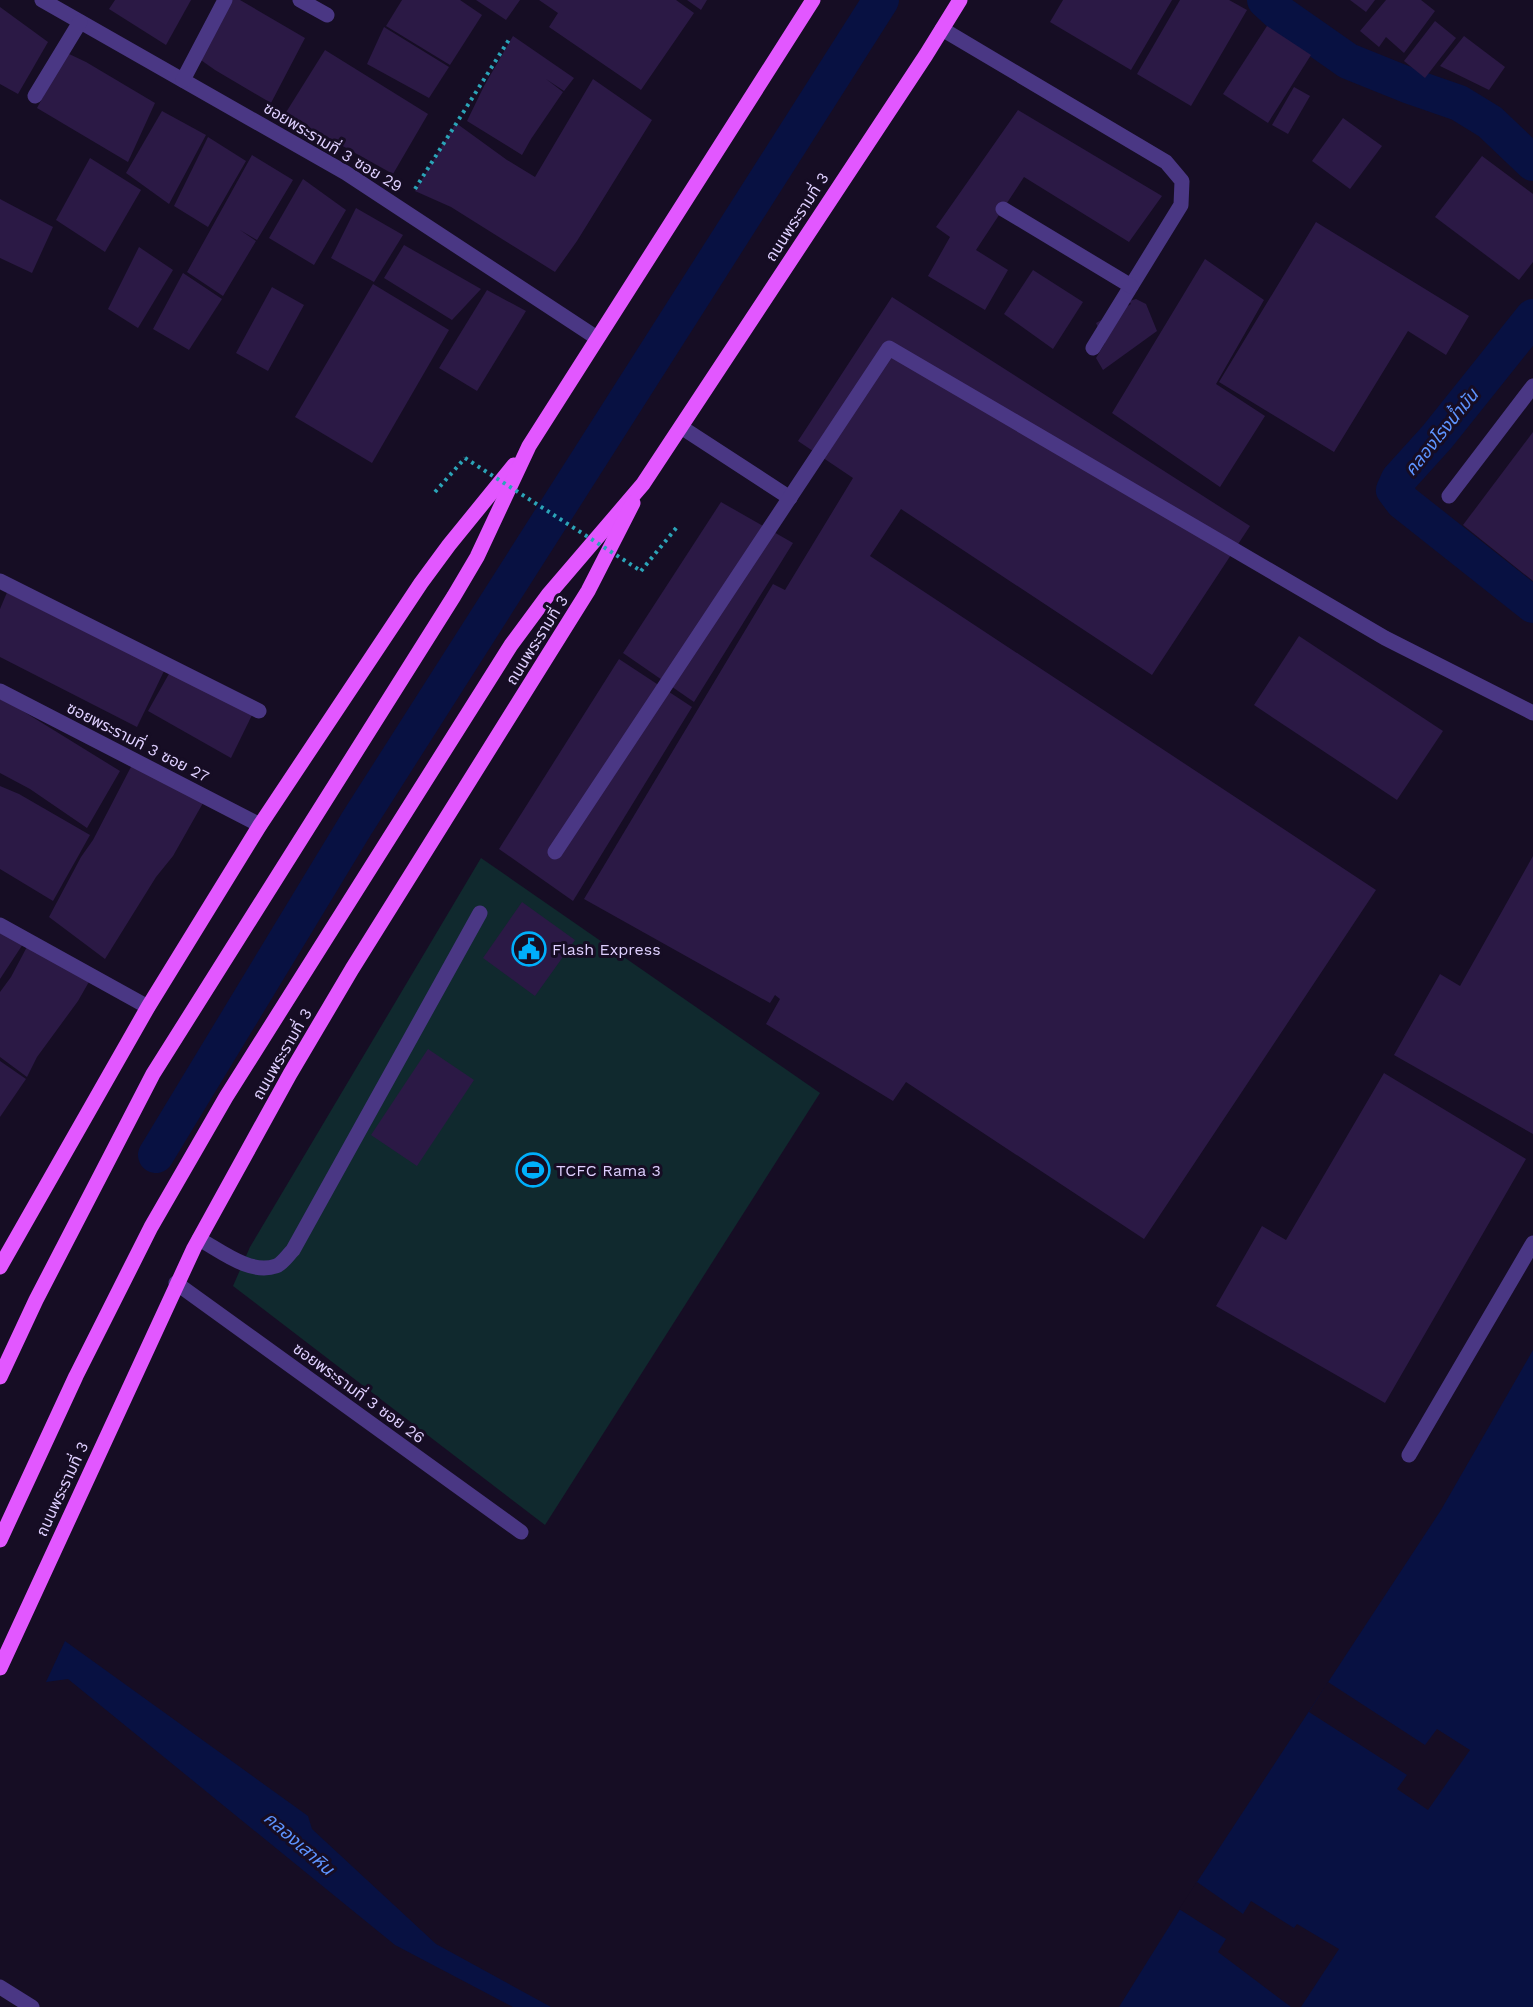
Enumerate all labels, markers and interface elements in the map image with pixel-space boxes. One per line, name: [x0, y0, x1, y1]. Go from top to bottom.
street label: ซอยพระรามที่ 3 ซอย 29: [260, 96, 407, 196]
street label: ถนนพระรามที่ 3: [760, 168, 833, 265]
water label: คลองโรงน้ำมัน: [1398, 382, 1483, 480]
street label: ถนนพระรามที่ 3: [500, 591, 572, 688]
street label: ซอยพระรามที่ 3 ซอย 27: [64, 696, 213, 786]
public building icon: Flash Express: [511, 931, 547, 967]
place label: Flash Express: [552, 940, 661, 959]
street label: ถนนพระรามที่ 3: [246, 1004, 316, 1103]
sports icon: TCFC Rama 3: [515, 1152, 551, 1188]
place label: TCFC Rama 3: [556, 1161, 661, 1180]
street label: ซอยพระรามที่ 3 ซอย 26: [289, 1337, 430, 1447]
street label: ถนนพระรามที่ 3: [30, 1438, 92, 1539]
water label: คลองเสาหิน: [260, 1807, 339, 1880]

